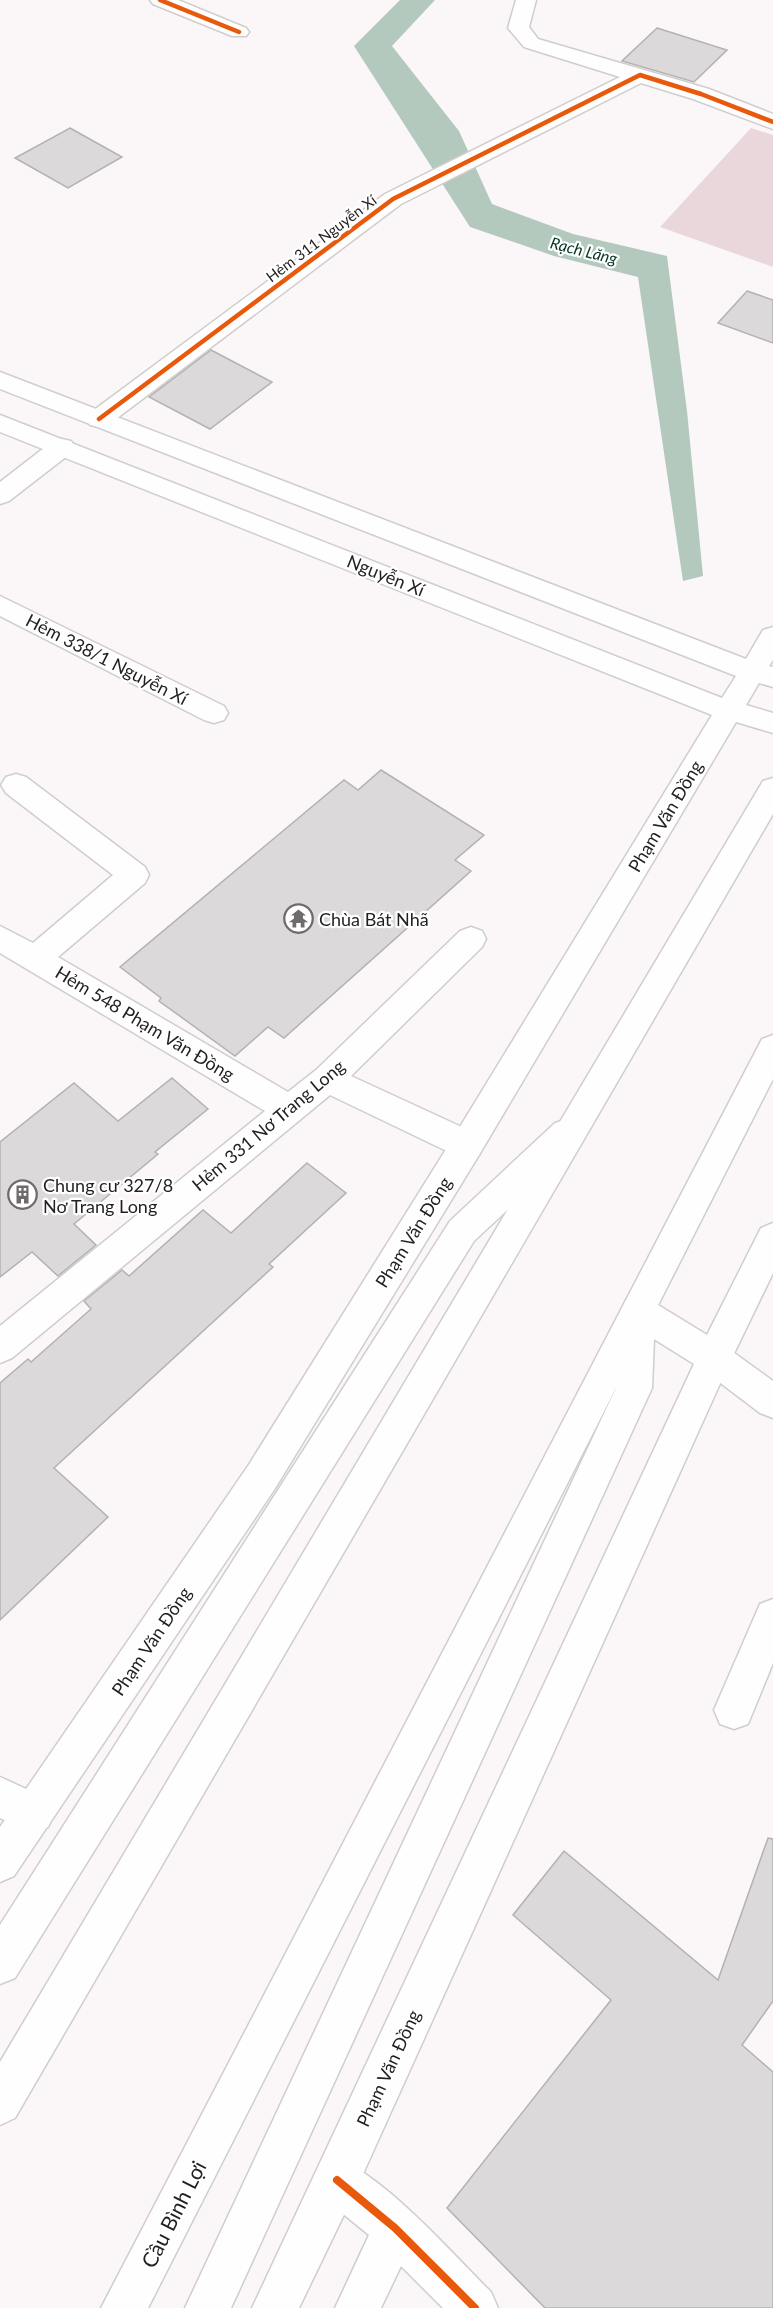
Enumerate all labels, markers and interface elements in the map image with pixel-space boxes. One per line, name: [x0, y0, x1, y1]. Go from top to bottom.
street label: Hẻm 311 Nguyễn Xí: [262, 190, 381, 285]
water label: Rạch Lăng: [549, 233, 620, 268]
street label: Nguyễn Xí: [344, 549, 429, 601]
street label: Hẻm 338/1 Nguyễn Xí: [22, 609, 192, 710]
street label: Phạm Văn Đồng: [623, 756, 707, 876]
temple icon: Chùa Bát Nhã: [282, 903, 314, 935]
place label: Chùa Bát Nhã: [319, 908, 429, 930]
street label: Hẻm 548 Phạm Văn Đồng: [52, 961, 238, 1085]
street label: Hẻm 331 Nơ Trang Long: [187, 1055, 349, 1195]
street label: Phạm Văn Đồng: [370, 1173, 456, 1291]
place label: Chung cư 327/8 Nơ Trang Long: [43, 1174, 173, 1217]
building icon: Chung cư 327/8 Nơ Trang Long: [6, 1179, 38, 1211]
street label: Phạm Văn Đồng: [107, 1582, 195, 1700]
street label: Phạm Văn Đồng: [351, 2006, 425, 2130]
street label: Cầu Bình Lợi: [135, 2156, 211, 2272]

